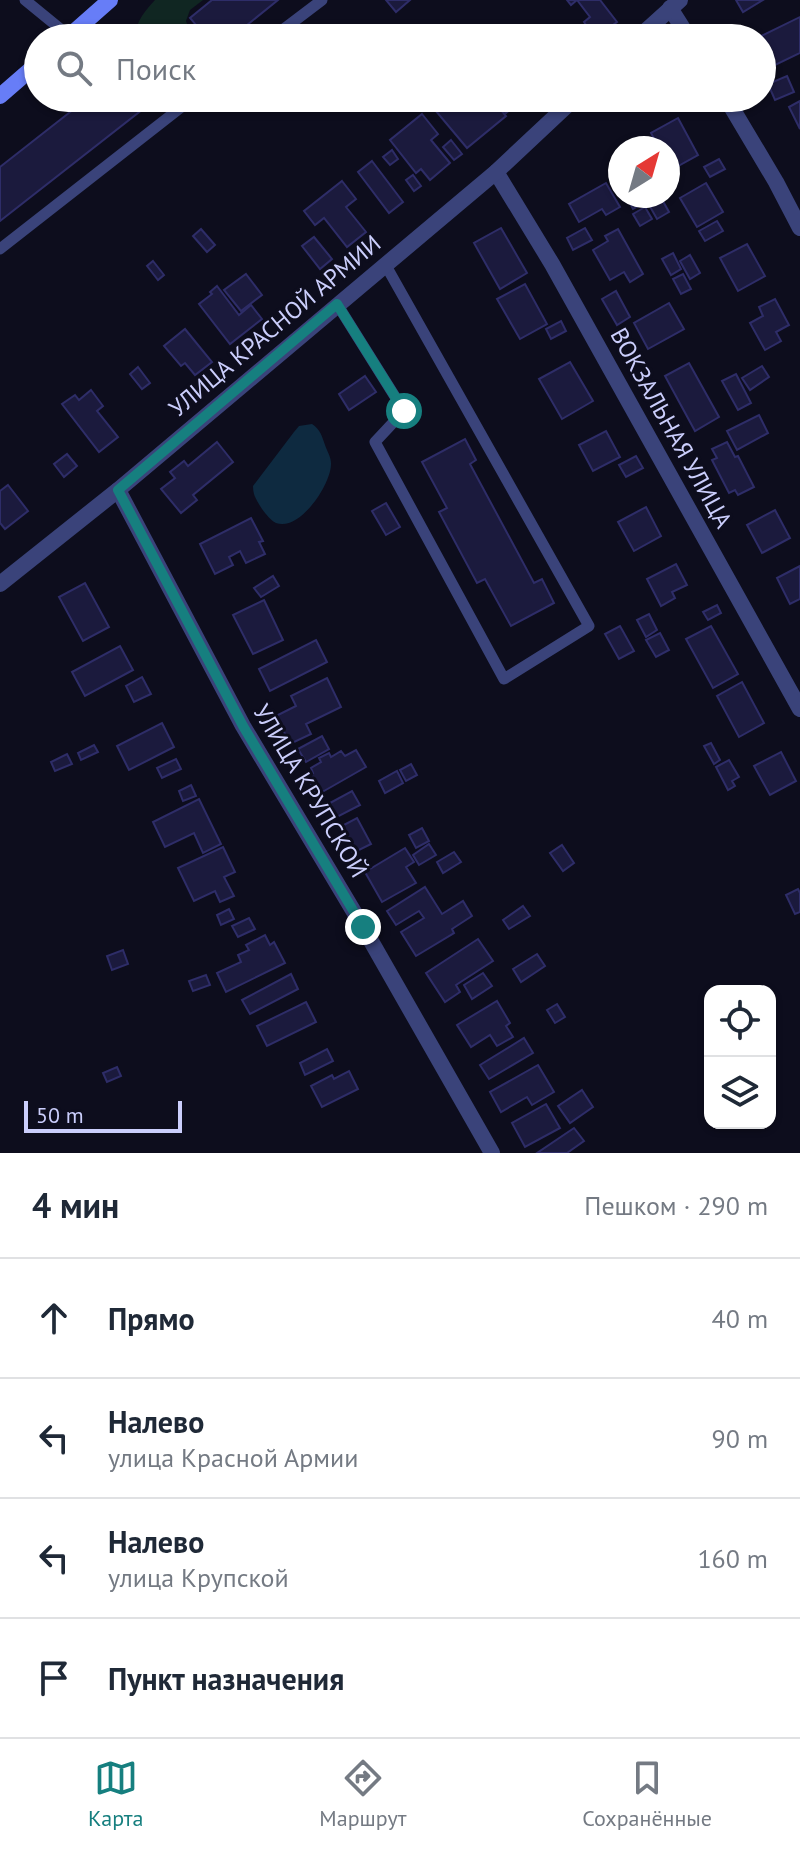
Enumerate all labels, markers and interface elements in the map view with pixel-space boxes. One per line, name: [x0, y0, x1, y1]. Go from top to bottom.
search box: [24, 24, 776, 112]
icon: search: [52, 46, 96, 90]
text: Поиск: [116, 49, 196, 88]
north arrow: [608, 136, 680, 208]
street label: УЛИЦА КРАСНОЙ АРМИИ: [162, 228, 387, 423]
street label: ВОКЗАЛЬНАЯ УЛИЦА: [604, 322, 739, 533]
route start: [386, 393, 422, 429]
street label: УЛИЦА КРУПСКОЙ: [246, 698, 374, 883]
route end: [345, 909, 381, 945]
map controls: [704, 985, 776, 1129]
button: locate: [704, 985, 776, 1057]
button: layers: [704, 1057, 776, 1129]
scale bar: [24, 1097, 182, 1133]
text: 50 m: [36, 1101, 84, 1129]
text: 4 мин: [32, 1183, 119, 1227]
text: Пешком · 290 m: [584, 1189, 768, 1222]
icon: ahead: [32, 1296, 76, 1340]
text: Прямо: [108, 1299, 195, 1338]
text: 40 m: [712, 1302, 768, 1335]
text: Налево: [108, 1402, 204, 1441]
icon: left: [32, 1416, 76, 1460]
text: 90 m: [712, 1422, 768, 1455]
text: улица Красной Армии: [108, 1441, 358, 1474]
text: Налево: [108, 1522, 204, 1561]
icon: left: [32, 1536, 76, 1580]
text: 160 m: [697, 1542, 768, 1575]
text: улица Крупской: [108, 1561, 289, 1594]
icon: arrive: [32, 1656, 76, 1700]
text: Пункт назначения: [108, 1659, 344, 1698]
tab: Карта: [88, 1756, 143, 1832]
tab: Маршрут: [319, 1756, 406, 1832]
tab: Сохранённые: [582, 1756, 712, 1832]

